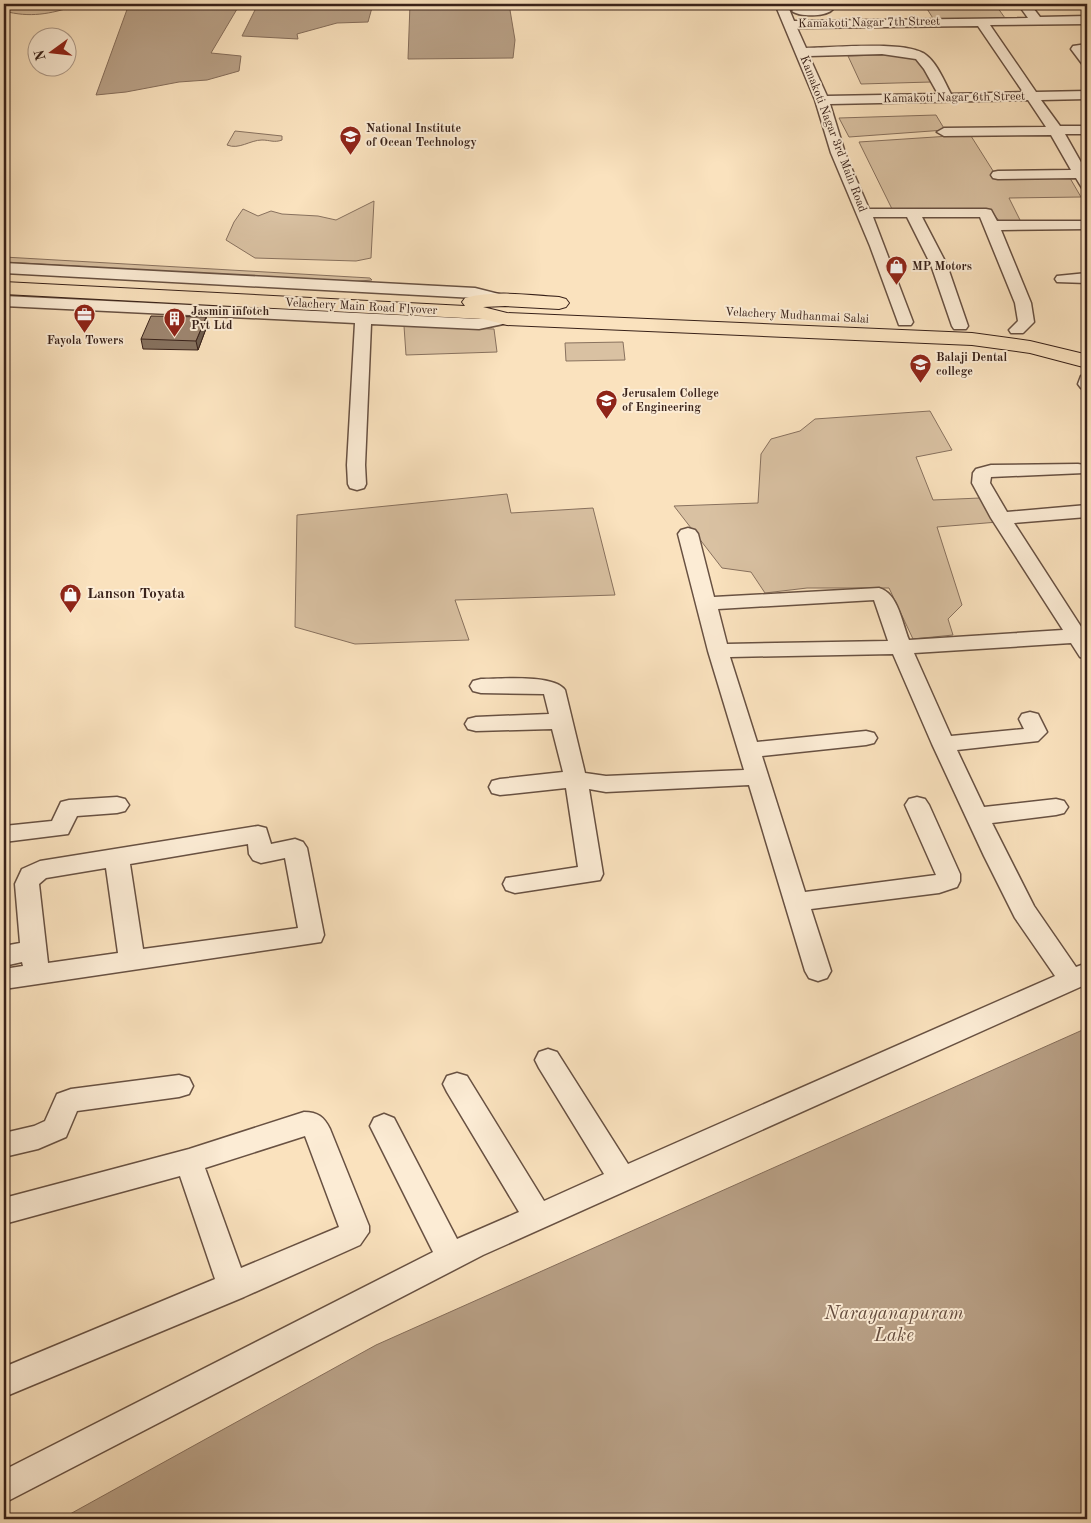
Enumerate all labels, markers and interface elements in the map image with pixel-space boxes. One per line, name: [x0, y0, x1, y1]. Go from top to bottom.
street label: Kamakoti Nagar 7th Street: [798, 16, 940, 30]
north arrow: [28, 28, 78, 78]
text: N: [32, 48, 49, 62]
street label: Kamakoti Nagar 3rd Main Road: [798, 54, 868, 214]
street label: Kamakoti Nagar 6th Street: [883, 91, 1025, 105]
place label: National Institute of Ocean Technology: [366, 123, 477, 149]
school or university icon: National Institute of Ocean Technology: [338, 124, 362, 155]
shop icon: MP Motors: [884, 255, 908, 286]
place label: MP Motors: [912, 261, 972, 273]
street label: Velachery Main Road Flyover: [284, 297, 438, 317]
office icon: Fayola Towers: [73, 302, 97, 333]
place label: Jasmin infotch Pvt Ltd: [191, 306, 269, 332]
street label: Velachery Mudhanmai Salai: [725, 306, 869, 326]
building icon: Jasmin infotch Pvt Ltd: [163, 307, 187, 338]
place label: Fayola Towers: [47, 335, 123, 347]
place label: Balaji Dental college: [936, 352, 1007, 378]
school or university icon: Balaji Dental college: [908, 353, 932, 384]
place label: Jerusalem College of Engineering: [622, 388, 719, 414]
school or university icon: Jerusalem College of Engineering: [594, 389, 618, 420]
shop icon: Lanson Toyata: [59, 582, 83, 613]
place label: Lanson Toyata: [87, 587, 185, 602]
water label: Narayanapuram Lake: [823, 1305, 964, 1346]

